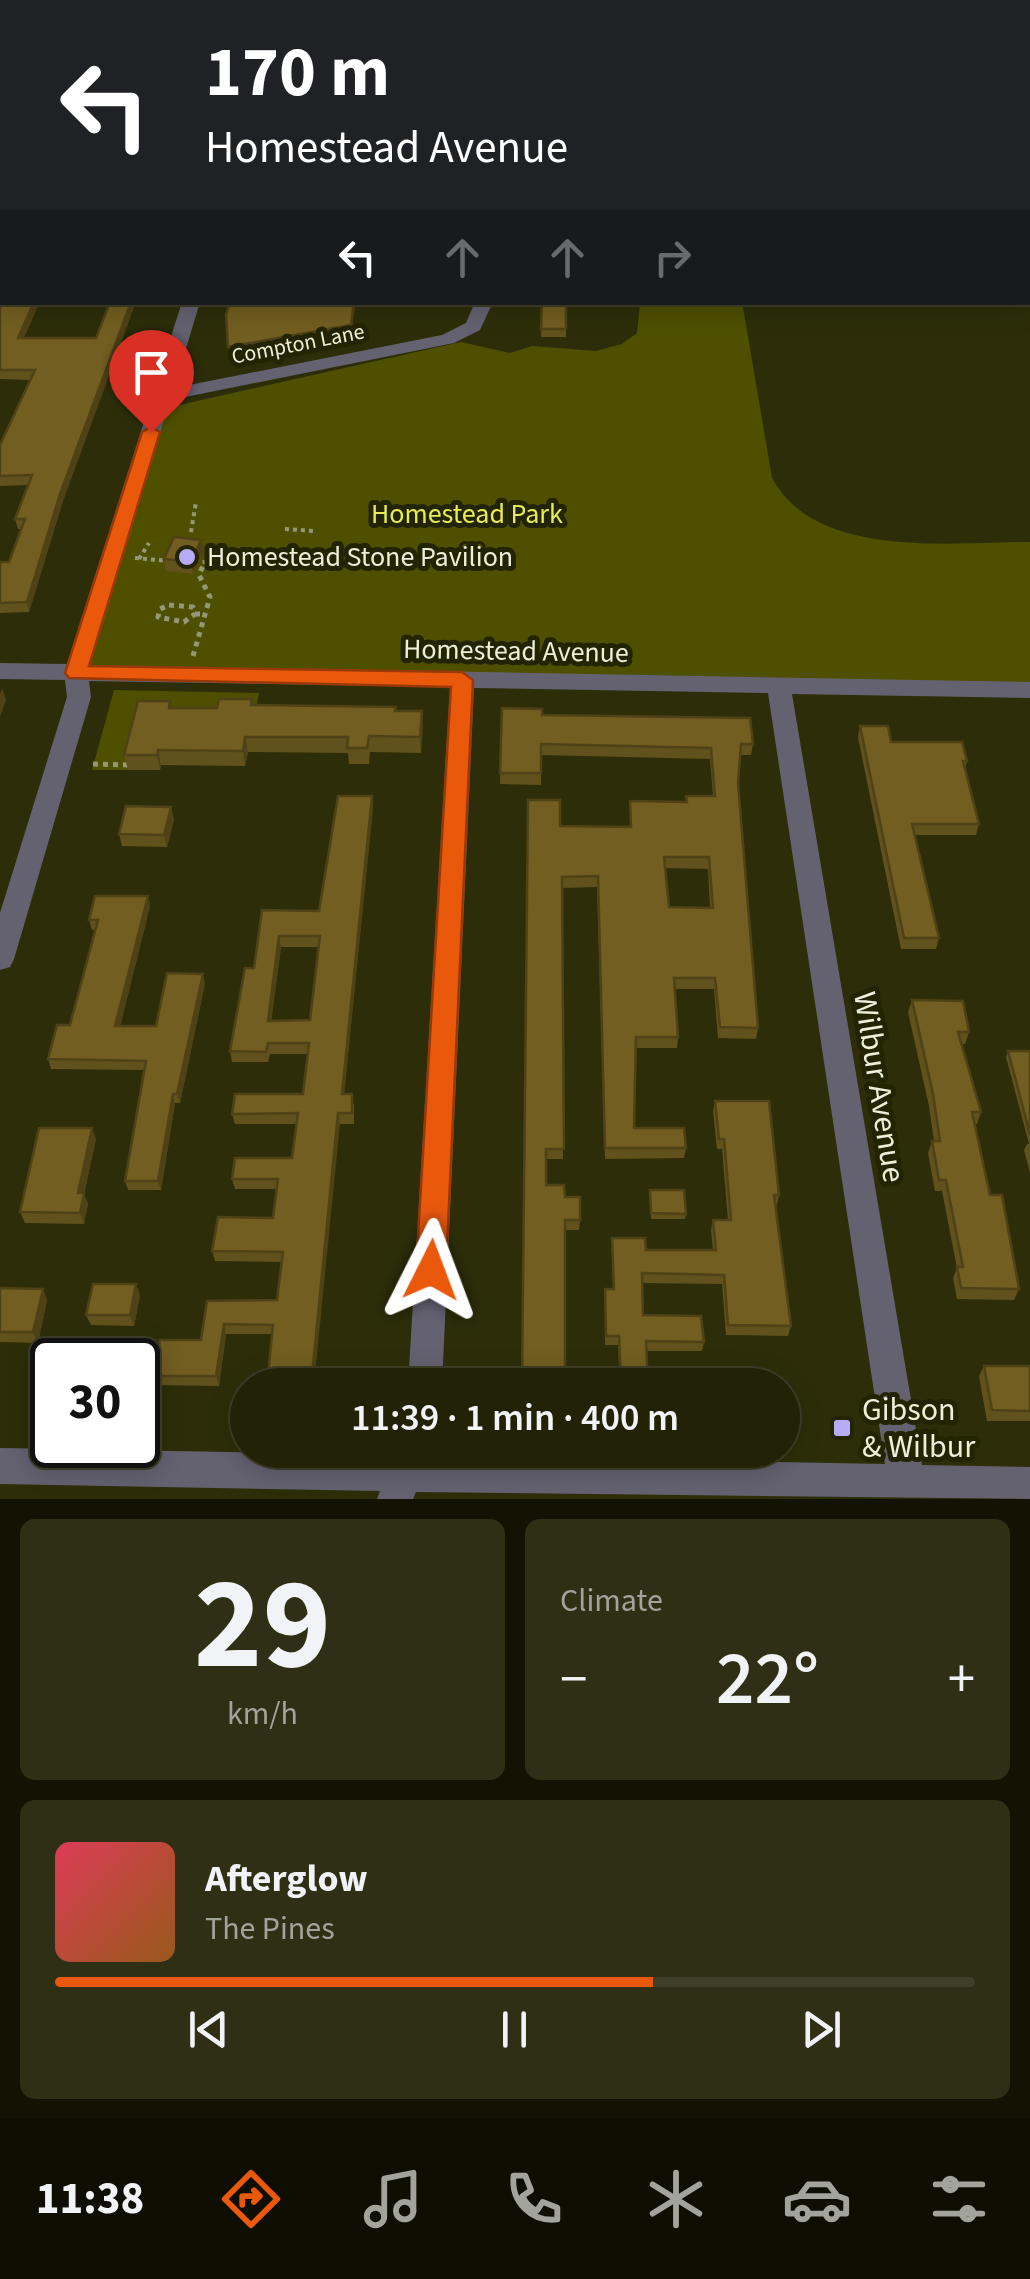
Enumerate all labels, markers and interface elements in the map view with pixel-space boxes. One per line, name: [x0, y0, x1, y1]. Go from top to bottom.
text: 170 m: [205, 23, 390, 123]
icon: left: [40, 40, 170, 170]
text: Homestead Avenue: [205, 116, 568, 180]
icon: left: [330, 230, 385, 285]
icon: ahead: [435, 230, 490, 285]
icon: ahead: [540, 230, 595, 285]
icon: right: [645, 230, 700, 285]
street label: Compton Lane: [229, 315, 367, 373]
pin: [109, 330, 194, 433]
icon: arrive: [124, 345, 179, 400]
park label: Homestead Park: [371, 494, 563, 534]
place label: Homestead Stone Pavilion: [207, 537, 513, 577]
marker: Homestead Stone Pavilion: [176, 546, 198, 568]
street label: Homestead Avenue: [403, 629, 629, 673]
street label: Wilbur Avenue: [841, 988, 917, 1186]
position arrow: [379, 1218, 483, 1322]
speed limit sign: 30: [30, 1338, 160, 1468]
place label: Gibson & Wilbur: [862, 1387, 976, 1470]
text: 11:39 · 1 min · 400 m: [351, 1391, 679, 1445]
marker: Gibson & Wilbur: [831, 1417, 853, 1439]
text: 29: [194, 1533, 331, 1718]
text: Climate: [560, 1578, 663, 1624]
text: 22°: [716, 1626, 819, 1733]
text: −: [560, 1641, 587, 1719]
text: +: [948, 1641, 975, 1719]
text: km/h: [227, 1691, 298, 1737]
text: Afterglow: [205, 1852, 368, 1906]
text: The Pines: [205, 1906, 335, 1952]
icon: previous: [181, 2002, 236, 2057]
icon: pause: [487, 2002, 542, 2057]
icon: next: [794, 2002, 849, 2057]
icon: directions: [216, 2164, 286, 2234]
icon: music: [358, 2164, 428, 2234]
icon: phone: [499, 2164, 569, 2234]
icon: climate: [641, 2164, 711, 2234]
icon: car: [782, 2164, 852, 2234]
icon: filters: [924, 2164, 994, 2234]
text: 11:38: [36, 2167, 144, 2231]

